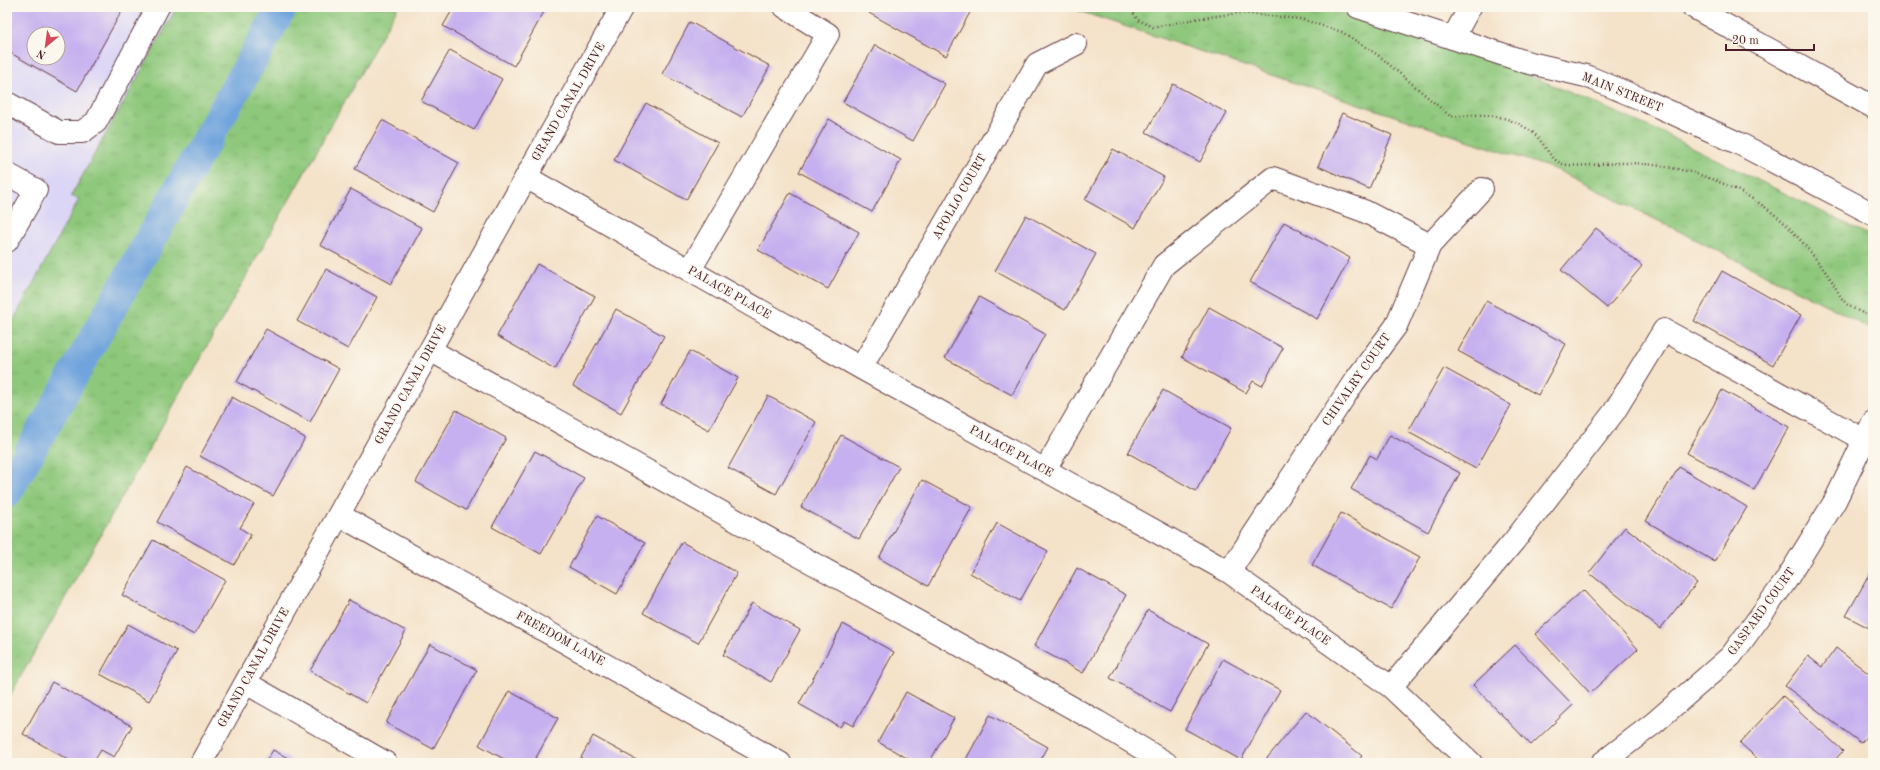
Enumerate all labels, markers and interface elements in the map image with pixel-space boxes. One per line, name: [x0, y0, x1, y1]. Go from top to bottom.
north arrow: [26, 26, 66, 66]
scale bar: [1726, 26, 1814, 52]
text: 20 m: [1732, 35, 1759, 47]
street label: GRAND CANAL DRIVE: [530, 41, 608, 163]
text: N: [35, 46, 48, 60]
street label: MAIN STREET: [1580, 71, 1664, 115]
street label: APOLLO COURT: [931, 152, 989, 242]
street label: PALACE PLACE: [685, 264, 773, 322]
street label: GRAND CANAL DRIVE: [373, 323, 449, 447]
street label: CHIVALRY COURT: [1321, 332, 1393, 428]
street label: PALACE PLACE: [967, 424, 1055, 480]
street label: GASPARD COURT: [1726, 566, 1798, 658]
street label: PALACE PLACE: [1248, 584, 1332, 648]
street label: GRAND CANAL DRIVE: [216, 606, 292, 730]
street label: FREEDOM LANE: [514, 610, 606, 668]

